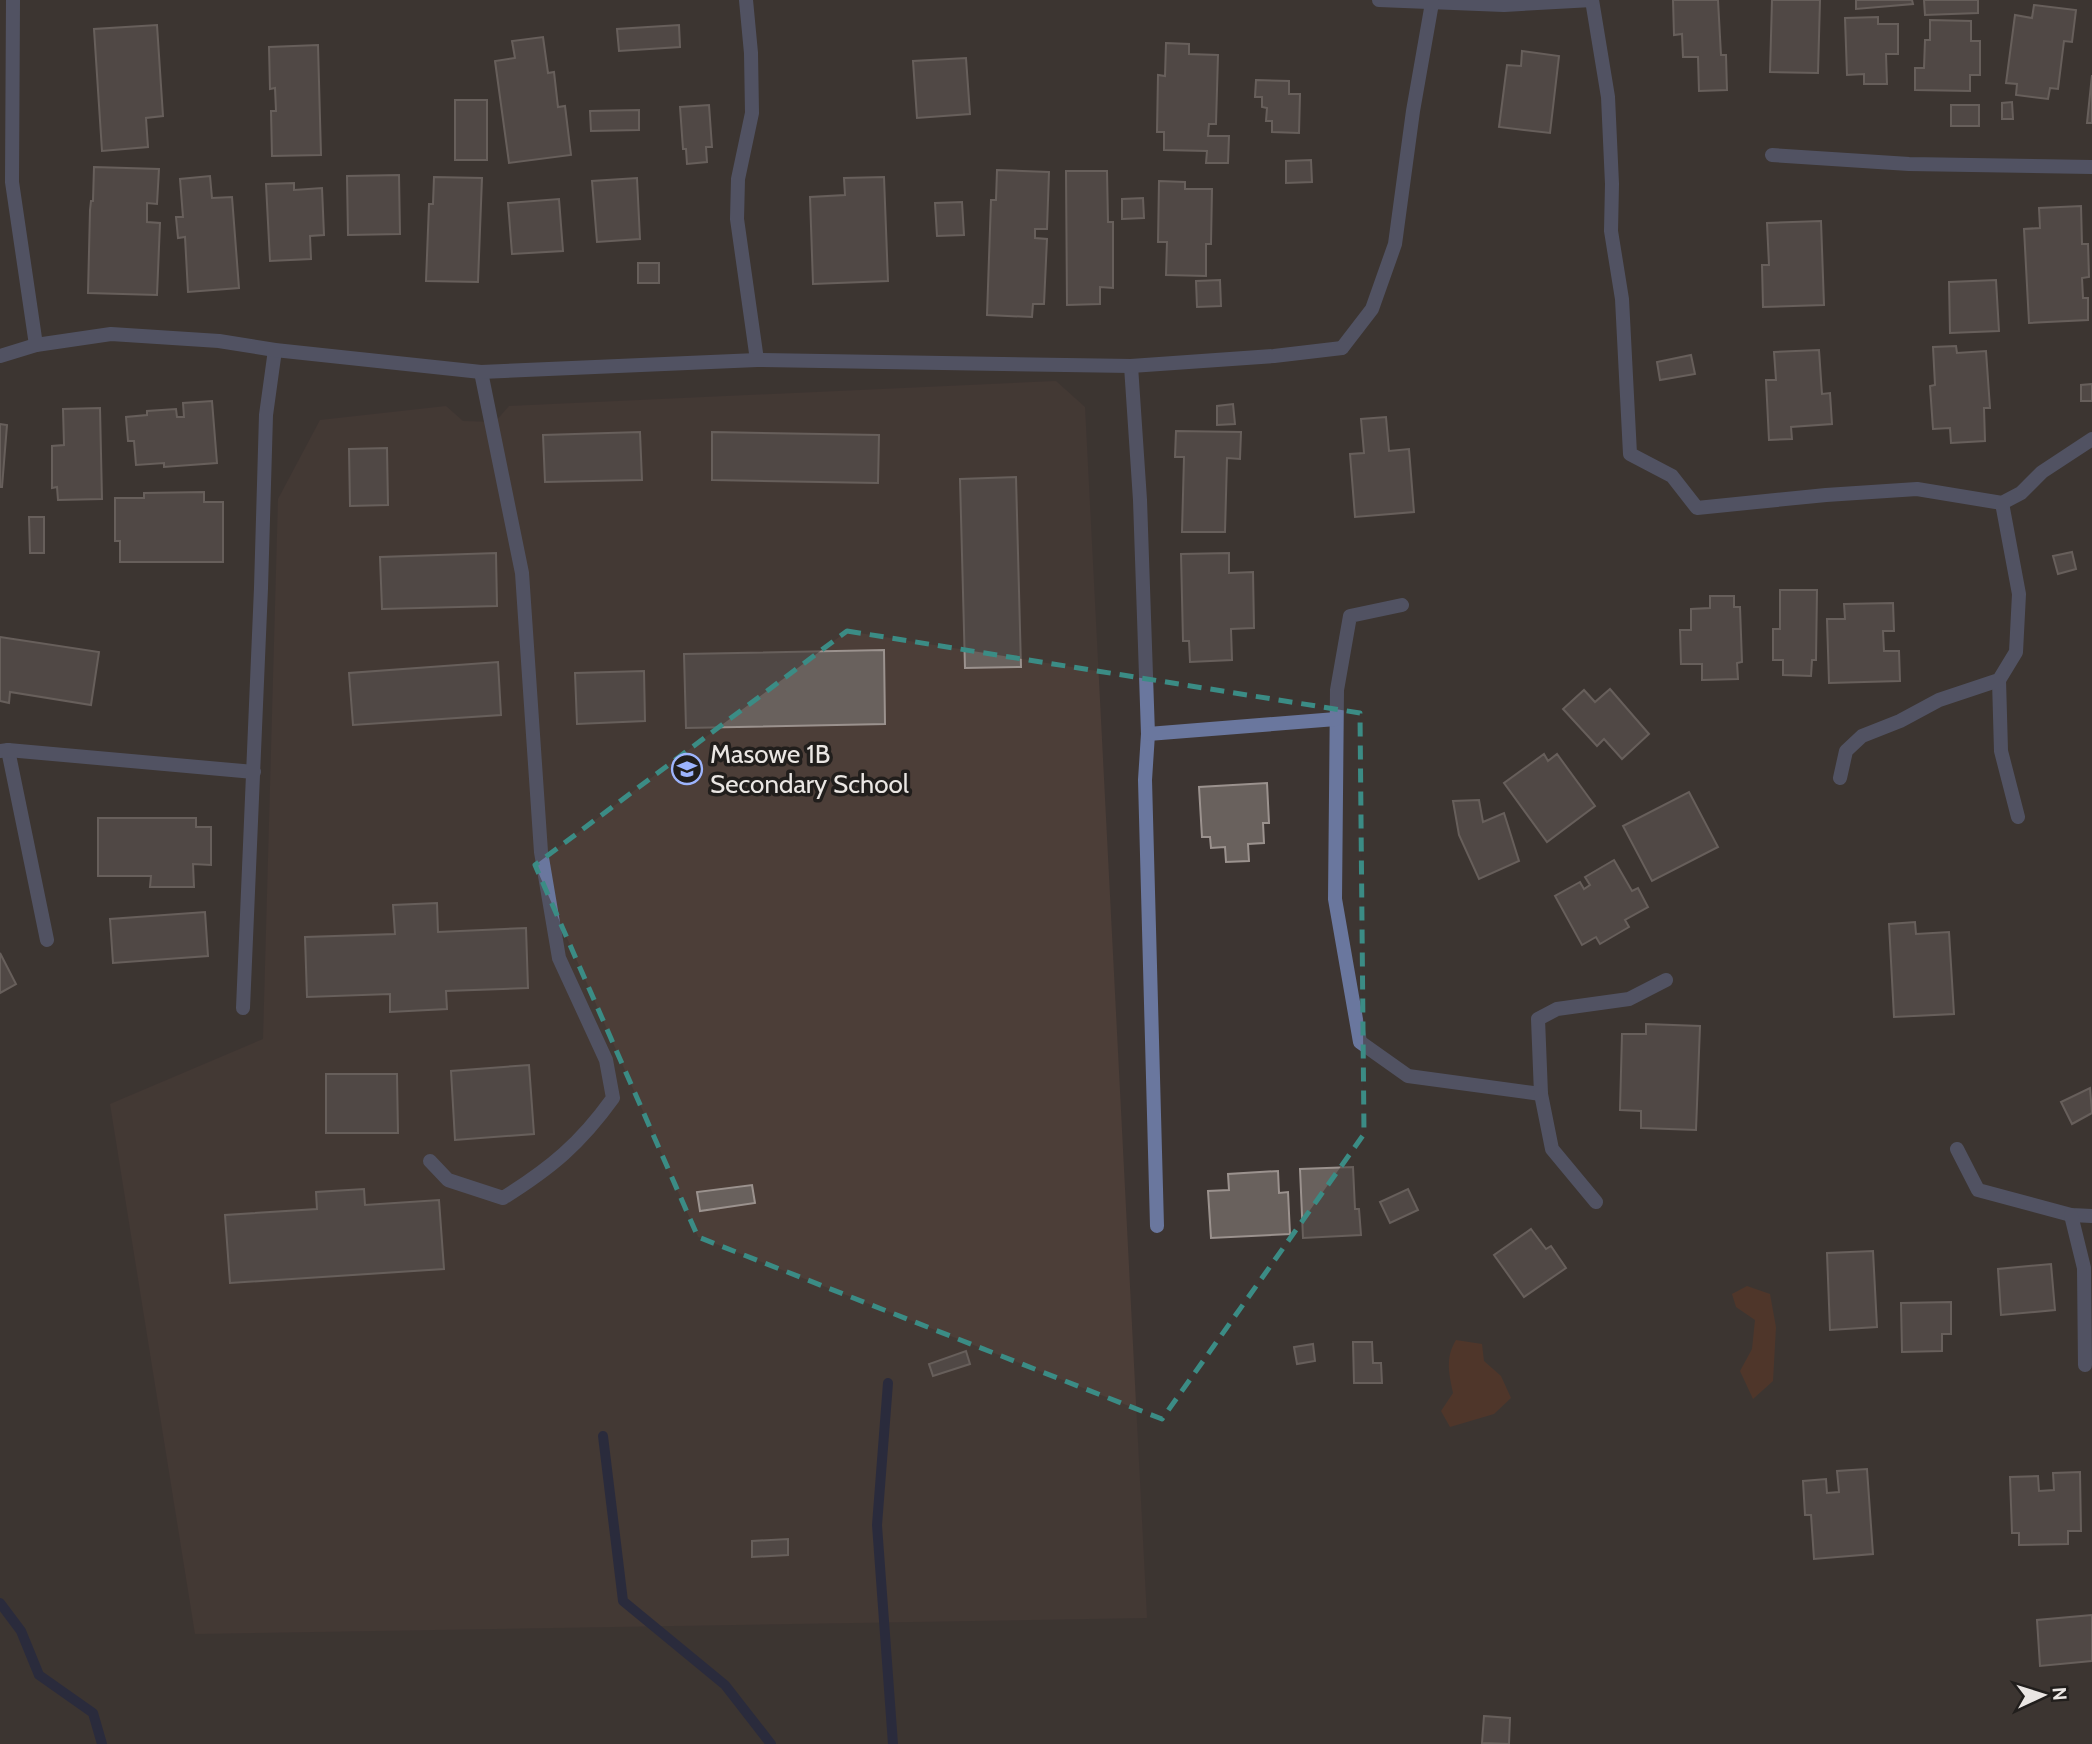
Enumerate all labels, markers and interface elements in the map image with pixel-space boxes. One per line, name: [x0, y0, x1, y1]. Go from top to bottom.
place label: Masowe 1B Secondary School: [710, 738, 909, 800]
school or university icon: Masowe 1B Secondary School: [670, 752, 704, 786]
north arrow: [2008, 1660, 2078, 1730]
text: N: [2048, 1686, 2071, 1701]

